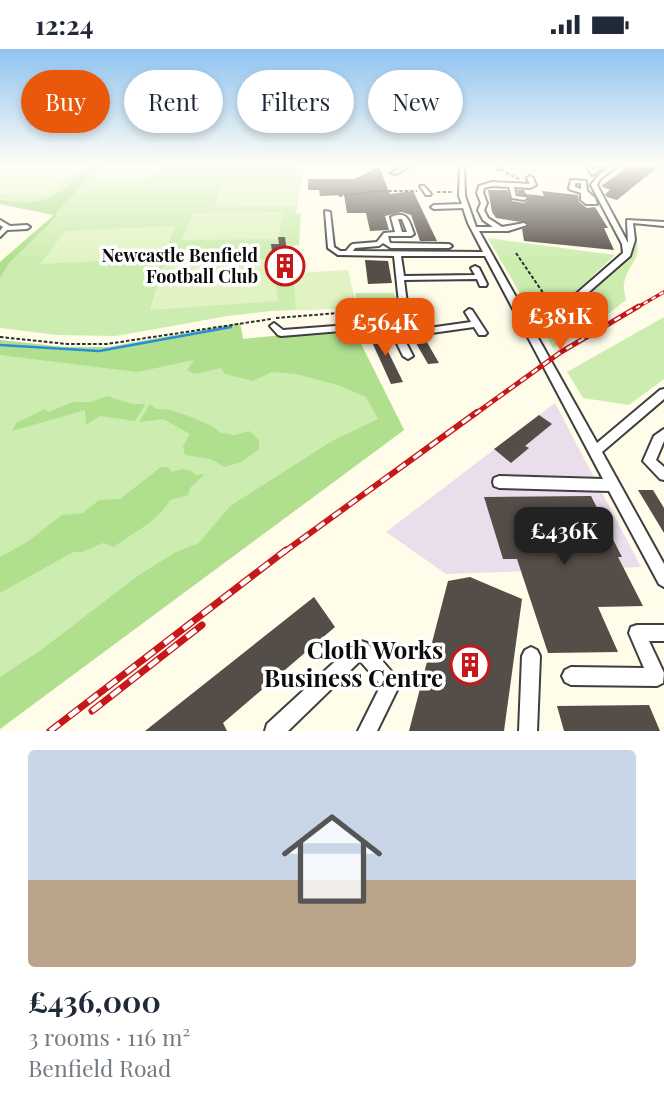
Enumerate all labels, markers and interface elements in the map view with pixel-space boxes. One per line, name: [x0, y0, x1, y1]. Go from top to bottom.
text: 12:24: [35, 7, 93, 42]
chip: Buy: [21, 70, 110, 133]
chip: Rent: [124, 70, 223, 133]
chip: Filters: [237, 70, 354, 133]
chip: New: [368, 70, 463, 133]
place label: Newcastle Benfield Football Club: [102, 243, 258, 288]
building icon: Newcastle Benfield Football Club: [264, 245, 306, 287]
pin: £381K: [511, 293, 609, 352]
pin: £564K: [336, 299, 434, 358]
text: £381K: [528, 299, 592, 330]
text: £564K: [351, 305, 419, 336]
pin: £436K: [515, 507, 613, 567]
text: £436K: [530, 514, 598, 545]
place label: Cloth Works Business Centre: [264, 633, 443, 693]
building icon: Cloth Works Business Centre: [449, 644, 491, 686]
icon: home: [269, 796, 395, 922]
text: £436,000: [28, 981, 161, 1021]
text: 3 rooms · 116 m²: [28, 1021, 190, 1052]
text: Benfield Road: [28, 1052, 171, 1083]

